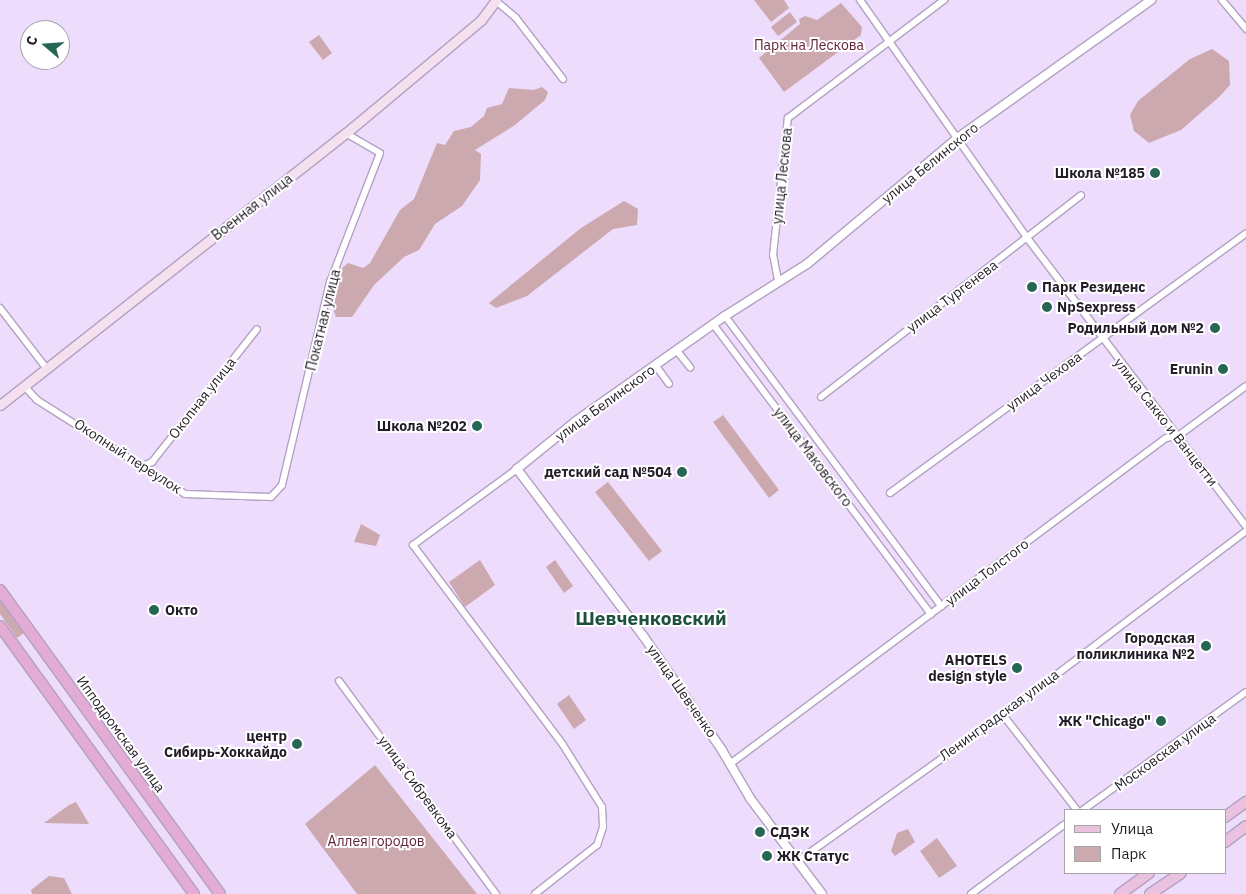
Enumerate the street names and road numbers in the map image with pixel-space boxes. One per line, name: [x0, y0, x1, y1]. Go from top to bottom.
street label: улица Белинского: [878, 119, 982, 207]
street label: улица Лескова: [769, 127, 795, 225]
street label: Военная улица: [208, 170, 296, 244]
street label: улица Тургенева: [903, 256, 1001, 336]
street label: Покатная улица: [302, 267, 344, 373]
street label: улица Чехова: [1003, 348, 1085, 414]
street label: Окопная улица: [165, 354, 239, 442]
street label: улица Сакко и Ванцетти: [1111, 354, 1221, 490]
street label: улица Белинского: [552, 361, 658, 445]
street label: улица Маковского: [770, 404, 856, 510]
street label: Окопный переулок: [71, 415, 185, 497]
street label: улица Толстого: [942, 535, 1032, 609]
street label: улица Шевченко: [644, 641, 720, 741]
street label: Ленинградская улица: [936, 666, 1062, 764]
street label: Ипподромская улица: [73, 673, 169, 795]
street label: Московская улица: [1111, 710, 1219, 794]
street label: улица Сибревкома: [375, 732, 461, 842]

